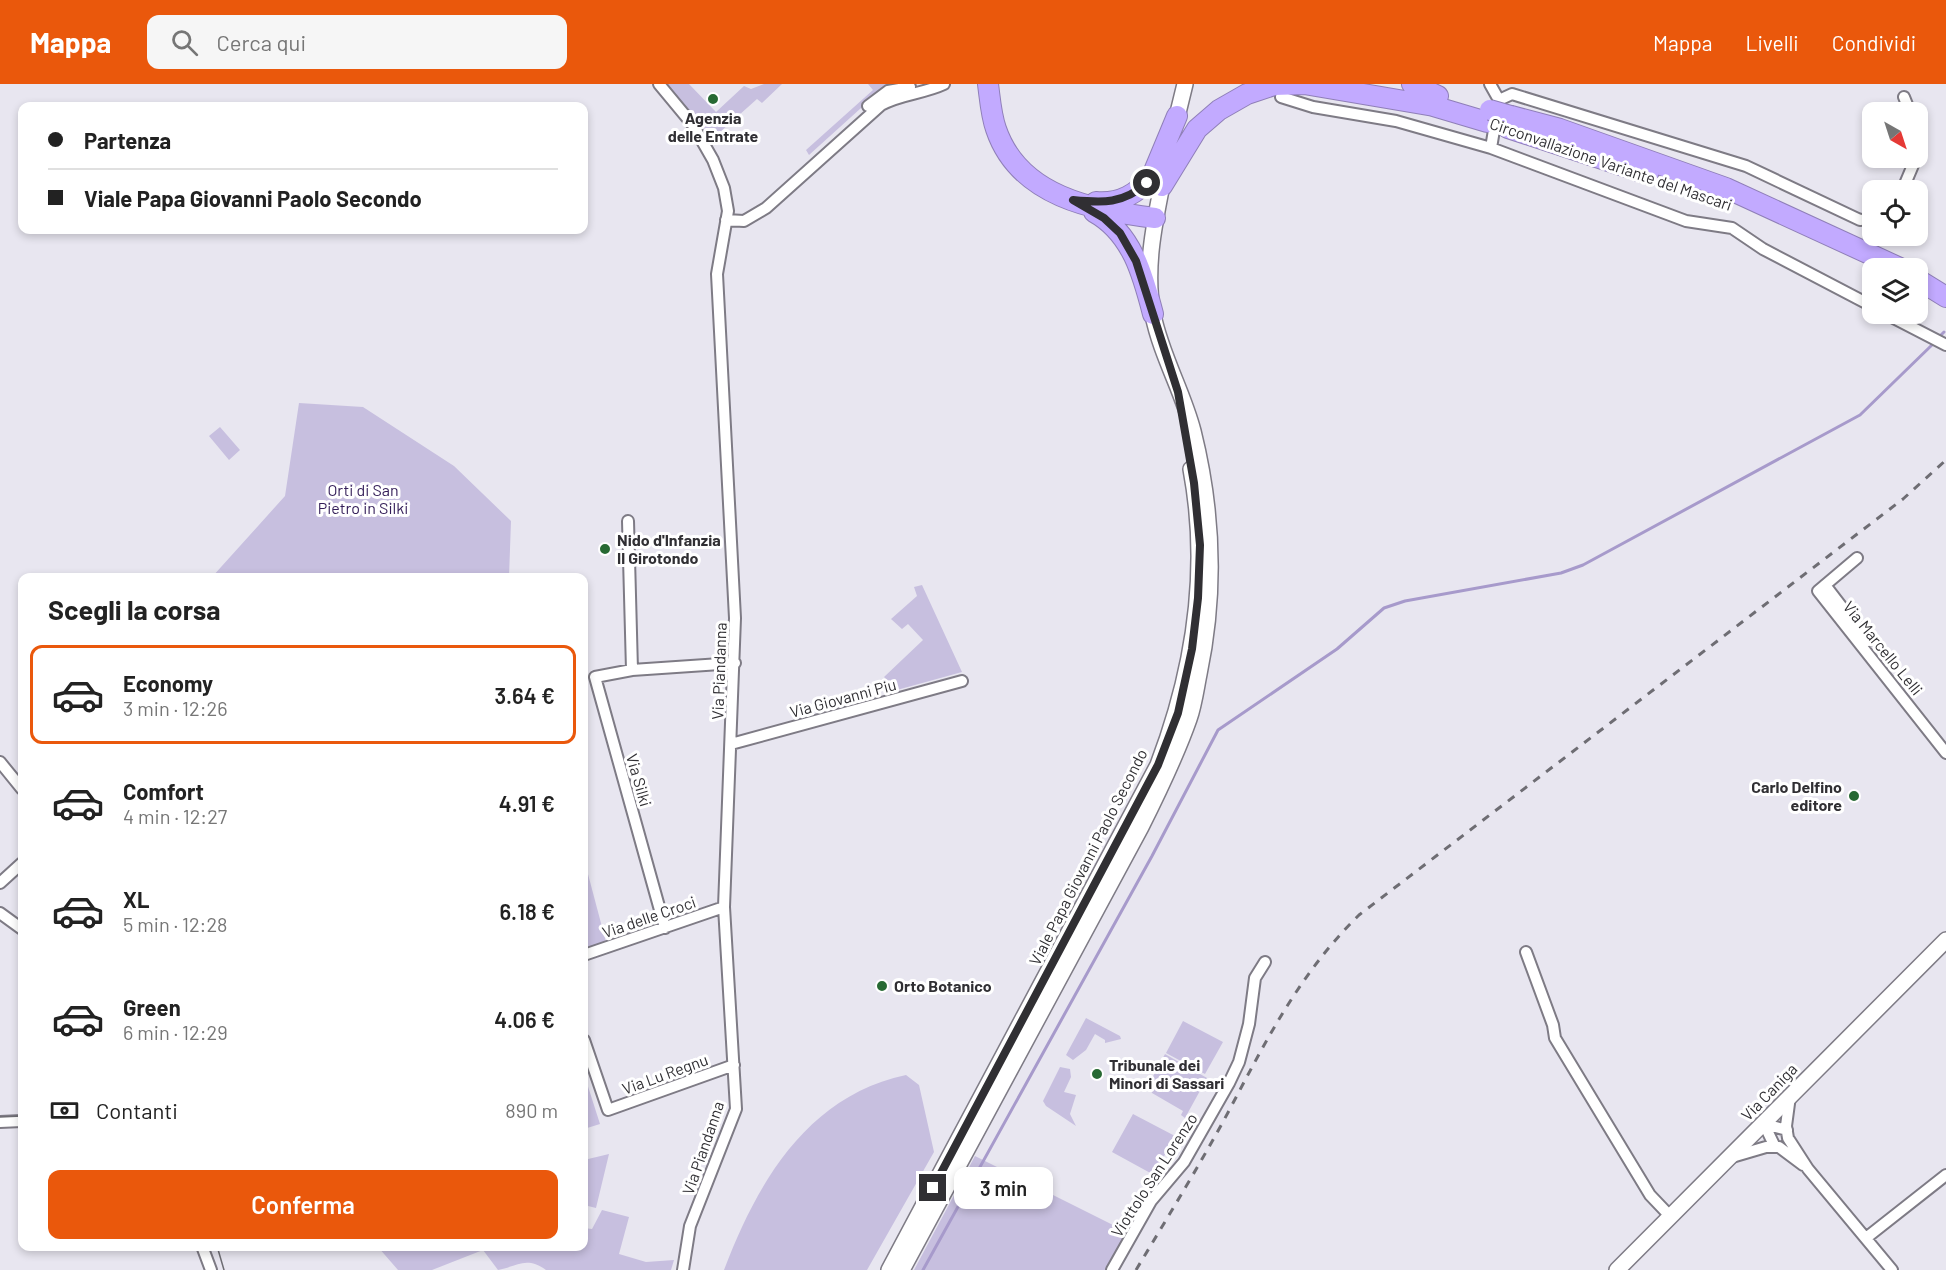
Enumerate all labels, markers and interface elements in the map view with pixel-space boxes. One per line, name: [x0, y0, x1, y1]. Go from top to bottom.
search box: [147, 15, 567, 69]
text: Mappa: [30, 25, 111, 59]
icon: search: [168, 26, 201, 59]
text: Cerca qui: [216, 29, 306, 55]
text: Mappa: [1653, 30, 1713, 55]
text: Livelli: [1746, 30, 1799, 55]
text: Condividi: [1832, 30, 1916, 55]
marker: Agenzia delle Entrate: [706, 92, 720, 106]
north arrow: [1862, 102, 1928, 168]
map controls: [1862, 102, 1928, 324]
place label: Agenzia delle Entrate: [668, 108, 759, 145]
street label: Circonvallazione Variante del Mascari: [1488, 113, 1735, 214]
text: Partenza: [84, 127, 171, 153]
route start: [1133, 169, 1160, 196]
button: locate: [1862, 180, 1928, 246]
text: Viale Papa Giovanni Paolo Secondo: [84, 185, 422, 211]
button: layers: [1862, 258, 1928, 324]
park label: Orti di San Pietro in Silki: [318, 480, 408, 517]
place label: Nido d'Infanzia Il Girotondo: [617, 530, 721, 567]
marker: Nido d'Infanzia Il Girotondo: [598, 542, 612, 556]
text: Scegli la corsa: [48, 593, 221, 625]
street label: Via Marcello Lelli: [1840, 597, 1927, 699]
street label: Via Piandanna: [707, 622, 730, 720]
icon: car: [51, 668, 105, 722]
text: Economy: [123, 670, 213, 696]
street label: Via Giovanni Piu: [788, 674, 898, 721]
text: 3.64 €: [494, 682, 555, 708]
text: 3 min · 12:26: [123, 696, 227, 720]
street label: Viale Papa Giovanni Paolo Secondo: [1025, 746, 1151, 968]
street label: Via Silki: [623, 751, 656, 808]
icon: car: [51, 776, 105, 830]
place label: Carlo Delfino editore: [1751, 777, 1842, 814]
text: Comfort: [123, 778, 204, 804]
marker: Carlo Delfino editore: [1847, 789, 1861, 803]
text: 4.91 €: [499, 790, 555, 816]
text: 4 min · 12:27: [123, 804, 227, 828]
icon: car: [51, 884, 105, 938]
text: XL: [123, 886, 149, 912]
street label: Via delle Croci: [600, 892, 698, 941]
text: 6.18 €: [499, 898, 555, 924]
text: 5 min · 12:28: [123, 912, 228, 936]
place label: Orto Botanico: [894, 976, 992, 995]
marker: Orto Botanico: [875, 979, 889, 993]
icon: car: [51, 992, 105, 1046]
text: Green: [123, 994, 181, 1020]
text: 4.06 €: [494, 1006, 555, 1032]
text: 6 min · 12:29: [123, 1020, 228, 1044]
street label: Via Lu Regnu: [619, 1049, 710, 1098]
place label: Tribunale dei Minori di Sassari: [1109, 1055, 1224, 1092]
street label: Via Caniga: [1737, 1059, 1801, 1124]
marker: Tribunale dei Minori di Sassari: [1090, 1067, 1104, 1081]
icon: cash: [48, 1094, 81, 1127]
text: Contanti: [96, 1097, 178, 1123]
text: 890 m: [505, 1098, 558, 1122]
street label: Via Piandanna: [678, 1099, 727, 1197]
street label: Viottolo San Lorenzo: [1106, 1109, 1201, 1240]
callout: 3 min: [954, 1167, 1053, 1209]
button: Conferma: [48, 1170, 558, 1239]
route end: [919, 1174, 946, 1201]
text: 3 min: [980, 1176, 1027, 1200]

